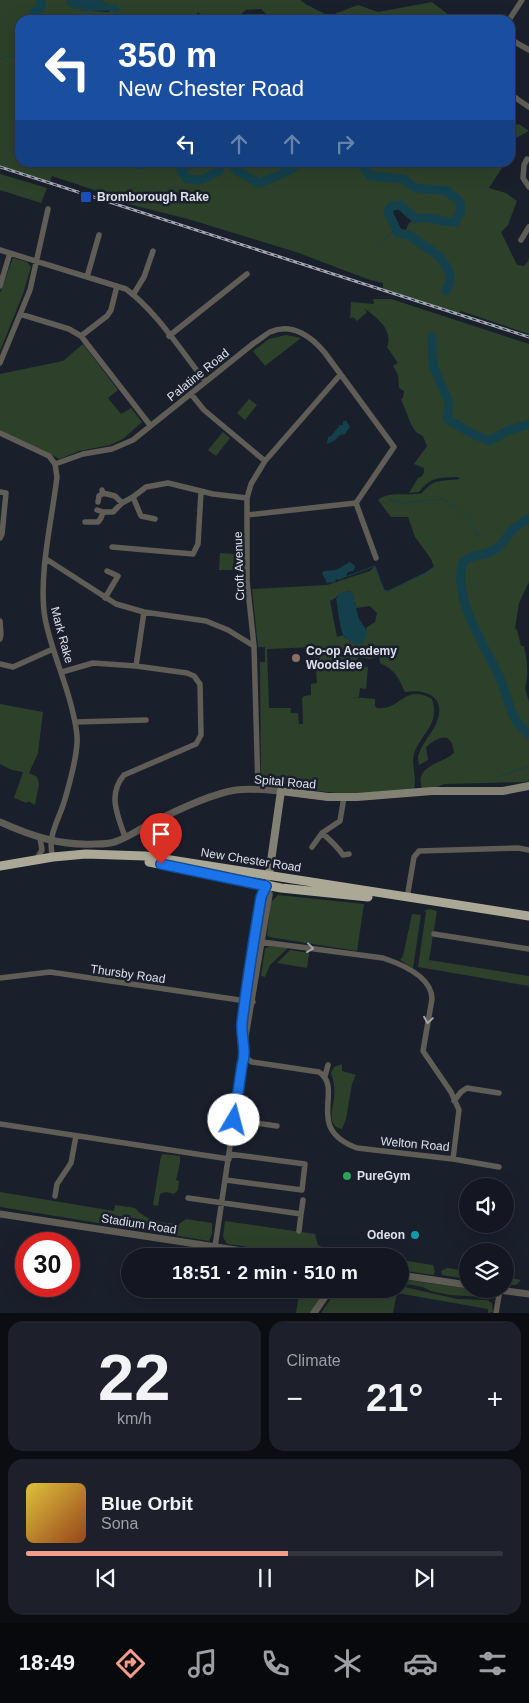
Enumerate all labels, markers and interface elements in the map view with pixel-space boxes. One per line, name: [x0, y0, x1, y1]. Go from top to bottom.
icon: left: [35, 35, 100, 100]
text: 350 m: [118, 35, 217, 74]
text: New Chester Road: [118, 76, 304, 101]
icon: left: [172, 130, 200, 158]
icon: ahead: [225, 130, 253, 158]
icon: ahead: [278, 130, 306, 158]
icon: right: [331, 130, 359, 158]
marker: Bromborough Rake: [79, 190, 93, 204]
place label: Bromborough Rake: [97, 190, 209, 204]
street label: Palatine Road: [164, 346, 232, 404]
street label: Croft Avenue: [231, 531, 247, 601]
street label: Mark Rake: [48, 605, 76, 665]
place label: Co-op Academy Woodslee: [306, 644, 397, 672]
marker: Co-op Academy Woodslee: [290, 652, 302, 664]
street label: Spital Road: [253, 772, 317, 792]
pin: [140, 813, 182, 864]
icon: arrive: [147, 820, 175, 848]
street label: New Chester Road: [200, 845, 302, 875]
one-way arrow: [307, 942, 315, 953]
street label: Thursby Road: [90, 962, 166, 986]
one-way arrow: [423, 1017, 434, 1025]
position arrow: [207, 1093, 259, 1145]
street label: Welton Road: [380, 1134, 450, 1154]
place label: PureGym: [357, 1169, 410, 1183]
marker: PureGym: [341, 1170, 353, 1182]
map controls: [459, 1178, 514, 1298]
button: sound: [459, 1178, 514, 1233]
street label: Stadium Road: [100, 1211, 178, 1237]
place label: Odeon: [367, 1228, 405, 1242]
marker: Odeon: [409, 1229, 421, 1241]
speed limit sign: 30: [15, 1232, 80, 1297]
button: layers: [459, 1243, 514, 1298]
text: 18:51 · 2 min · 510 m: [172, 1262, 358, 1283]
text: 22: [98, 1341, 170, 1414]
text: Climate: [287, 1352, 341, 1369]
text: 21°: [366, 1377, 423, 1419]
text: −: [287, 1383, 303, 1414]
text: +: [487, 1383, 503, 1414]
text: km/h: [117, 1410, 152, 1427]
text: Blue Orbit: [101, 1493, 193, 1514]
text: Sona: [101, 1515, 138, 1532]
icon: previous: [92, 1564, 120, 1592]
icon: pause: [251, 1564, 279, 1592]
icon: next: [410, 1564, 438, 1592]
icon: directions: [113, 1646, 148, 1681]
icon: music: [185, 1646, 220, 1681]
icon: phone: [258, 1646, 293, 1681]
icon: climate: [330, 1646, 365, 1681]
icon: car: [403, 1646, 438, 1681]
icon: filters: [475, 1646, 510, 1681]
text: 18:49: [19, 1650, 75, 1675]

